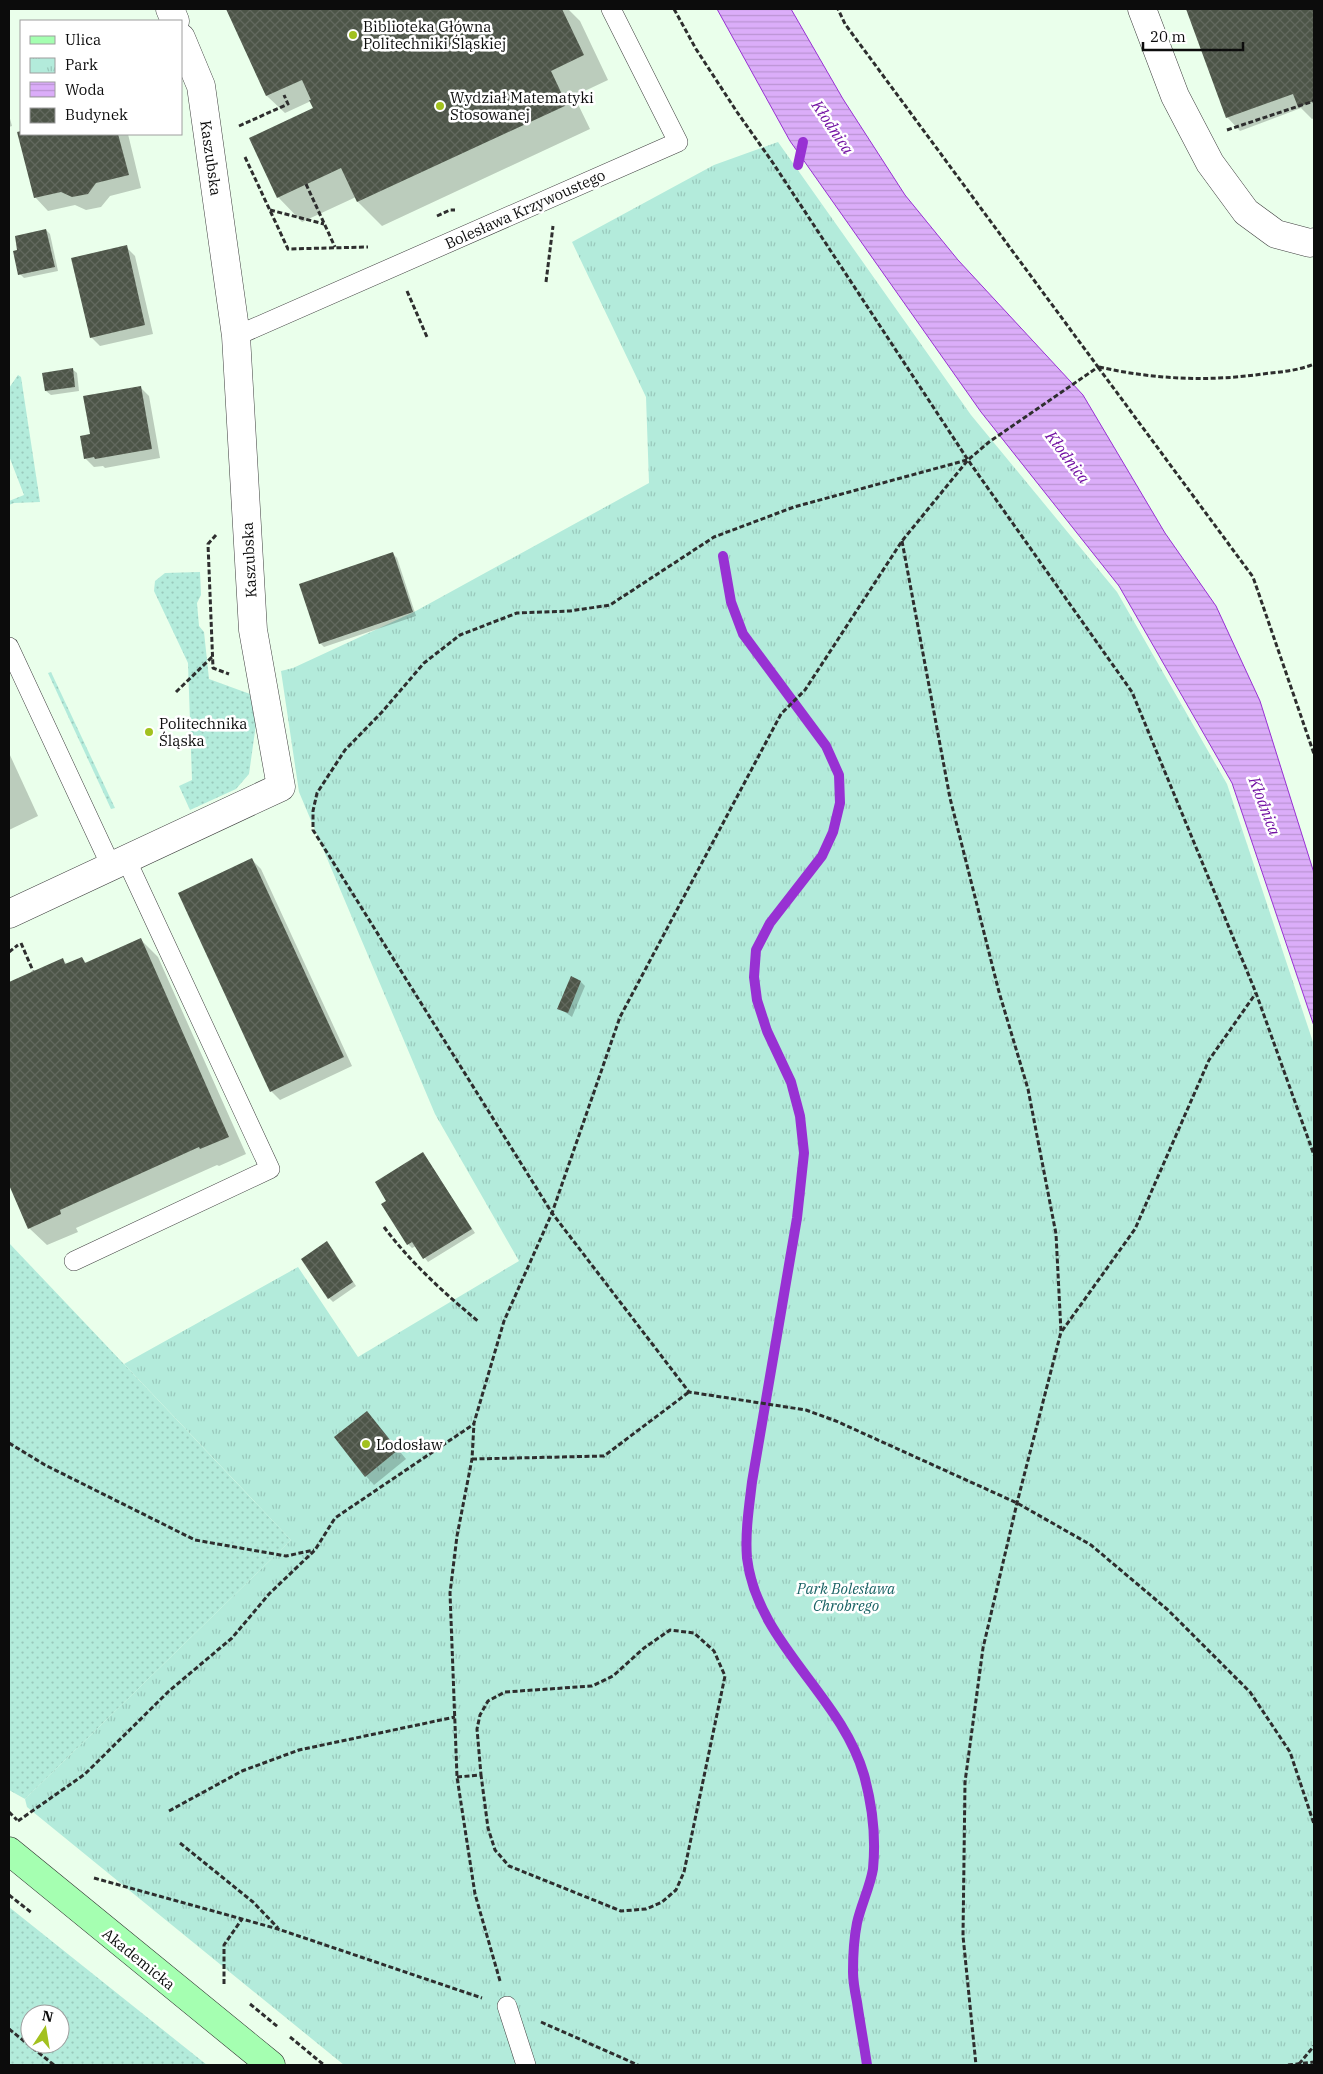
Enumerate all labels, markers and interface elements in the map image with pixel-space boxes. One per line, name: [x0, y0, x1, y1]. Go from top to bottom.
place label: Biblioteka Główna Politechniki Śląskiej: [363, 17, 506, 53]
legend: [20, 20, 182, 135]
scale bar: [1143, 20, 1243, 52]
text: 20 m: [1150, 27, 1186, 46]
marker: Biblioteka Główna Politechniki Śląskiej: [347, 29, 359, 41]
text: Ulica: [65, 30, 101, 49]
text: Park: [65, 55, 98, 74]
text: Woda: [65, 80, 105, 99]
place label: Wydział Matematyki Stosowanej: [450, 88, 594, 124]
water label: Kłodnica: [807, 95, 859, 158]
marker: Wydział Matematyki Stosowanej: [434, 100, 446, 112]
text: Budynek: [65, 105, 128, 124]
street label: Kaszubska: [196, 119, 226, 197]
street label: Bolesława Krzywoustego: [442, 165, 608, 253]
water label: Kłodnica: [1041, 426, 1095, 488]
street label: Kaszubska: [238, 522, 260, 598]
place label: Politechnika Śląska: [159, 714, 247, 750]
marker: Politechnika Śląska: [143, 726, 155, 738]
water label: Kłodnica: [1244, 773, 1285, 838]
place label: Lodosław: [376, 1435, 443, 1454]
marker: Lodosław: [360, 1438, 372, 1450]
park label: Park Bolesława Chrobrego: [796, 1579, 896, 1615]
street label: Akademicka: [99, 1924, 179, 1994]
north arrow: [20, 2004, 70, 2054]
text: N: [40, 2006, 55, 2026]

